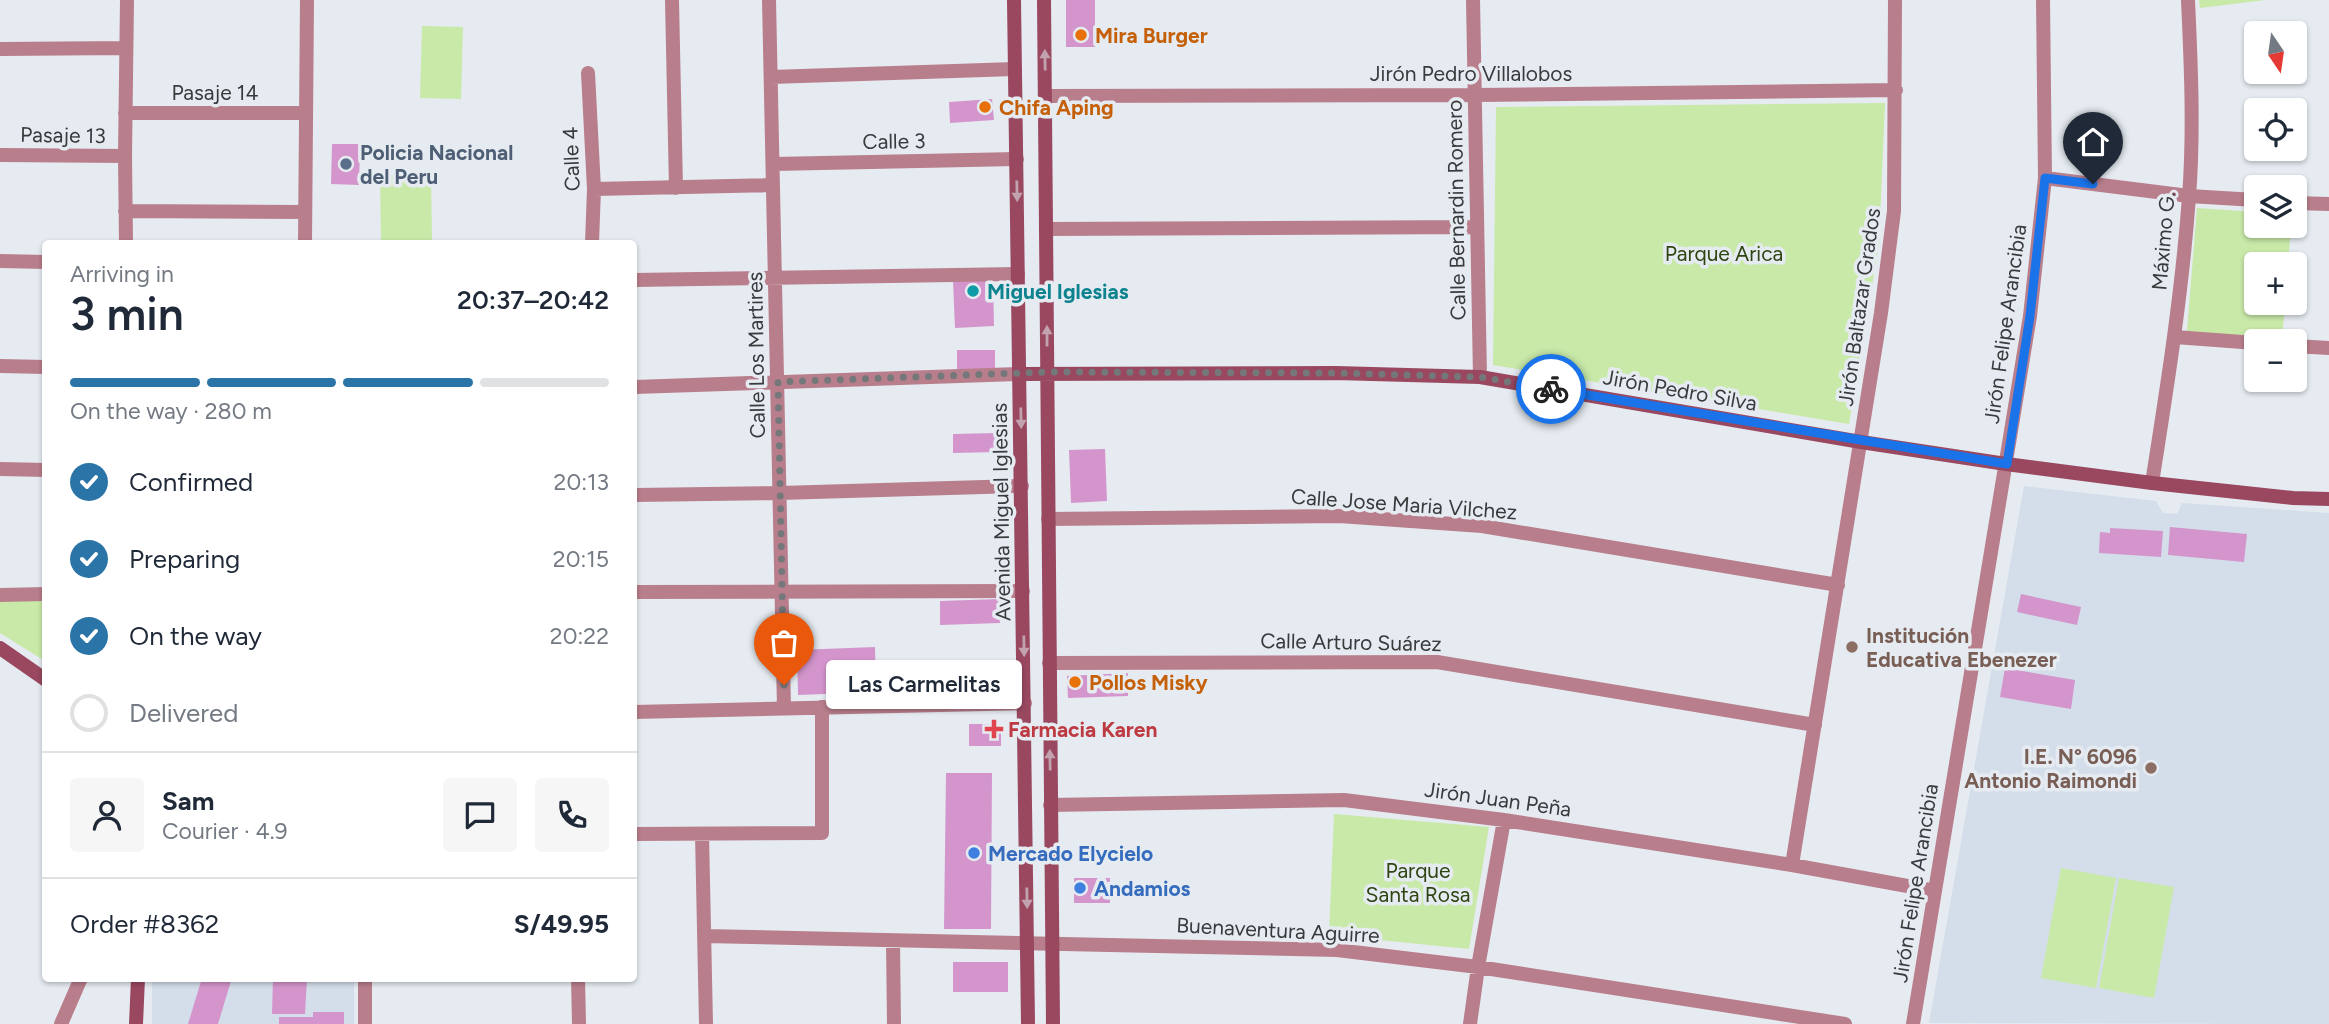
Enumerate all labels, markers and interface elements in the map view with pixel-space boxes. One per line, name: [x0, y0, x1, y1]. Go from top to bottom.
north arrow: [2244, 21, 2306, 84]
map controls: [2244, 21, 2307, 392]
place label: Mira Burger: [1095, 23, 1208, 48]
marker: Mira Burger: [1073, 27, 1089, 43]
one-way arrow: [1039, 49, 1051, 71]
street label: Jirón Pedro Villalobos: [1370, 61, 1572, 86]
street label: Pasaje 14: [171, 80, 259, 105]
place label: Chifa Aping: [999, 95, 1114, 120]
button: locate: [2244, 98, 2307, 161]
marker: Chifa Aping: [977, 99, 993, 115]
street label: Calle Bernardin Romero: [1442, 99, 1470, 321]
pin: [2063, 112, 2123, 184]
street label: Pasaje 13: [20, 122, 106, 148]
icon: home: [2074, 123, 2112, 161]
street label: Calle 4: [557, 126, 585, 192]
street label: Calle 3: [862, 128, 926, 154]
place label: Policia Nacional del Peru: [360, 140, 513, 189]
marker: Policia Nacional del Peru: [338, 156, 354, 172]
button: layers: [2244, 175, 2307, 238]
one-way arrow: [1011, 180, 1023, 202]
street label: Máximo G.: [2146, 191, 2180, 291]
street label: Jirón Baltazar Grados: [1833, 206, 1885, 408]
street label: Jirón Felipe Arancibia: [1979, 223, 2031, 425]
park label: Parque Arica: [1665, 241, 1783, 266]
button: +: [2244, 252, 2307, 315]
text: Arriving in: [70, 260, 174, 288]
street label: Calle Los Martires: [742, 272, 770, 438]
place label: Miguel Iglesias: [987, 279, 1129, 304]
marker: Miguel Iglesias: [965, 283, 981, 299]
text: 20:37–20:42: [457, 284, 609, 316]
text: 3 min: [70, 286, 184, 342]
one-way arrow: [1041, 325, 1053, 347]
button: −: [2244, 329, 2307, 392]
courier: [1516, 354, 1586, 424]
street label: Jirón Pedro Silva: [1601, 364, 1759, 416]
icon: bike: [1532, 370, 1570, 408]
text: On the way · 280 m: [70, 397, 272, 425]
street label: Avenida Miguel Iglesias: [987, 403, 1015, 621]
one-way arrow: [1015, 407, 1026, 429]
icon: check: [70, 463, 108, 501]
text: Confirmed: [129, 466, 253, 498]
text: 20:13: [554, 468, 609, 496]
street label: Calle Jose Maria Vilchez: [1290, 484, 1518, 524]
icon: check: [70, 540, 108, 578]
text: Preparing: [129, 543, 240, 575]
text: 20:15: [553, 545, 609, 573]
pin: [754, 613, 814, 685]
icon: check: [70, 617, 108, 655]
text: On the way: [129, 620, 262, 652]
text: 20:22: [550, 622, 609, 650]
place label: Institución Educativa Ebenezer: [1866, 623, 2057, 672]
icon: bag: [765, 624, 803, 662]
street label: Calle Arturo Suárez: [1260, 628, 1442, 656]
one-way arrow: [1018, 635, 1029, 657]
marker: Institución Educativa Ebenezer: [1844, 639, 1860, 655]
callout: Las Carmelitas: [826, 660, 1022, 710]
text: Las Carmelitas: [848, 670, 1000, 698]
place label: Pollos Misky: [1089, 670, 1209, 695]
marker: Pollos Misky: [1067, 674, 1083, 690]
text: Delivered: [129, 697, 238, 729]
place label: Farmacia Karen: [1008, 717, 1157, 742]
marker: Farmacia Karen: [986, 721, 1002, 737]
place label: I.E. N° 6096 Antonio Raimondi: [1964, 744, 2137, 793]
one-way arrow: [1044, 749, 1055, 771]
marker: I.E. N° 6096 Antonio Raimondi: [2143, 760, 2159, 776]
street label: Jirón Juan Peña: [1423, 776, 1573, 822]
button: person: [70, 778, 144, 852]
button: chat: [443, 778, 517, 852]
button: phone: [535, 778, 609, 852]
street label: Jirón Felipe Arancibia: [1887, 782, 1943, 984]
text: Sam: [162, 785, 214, 817]
text: Courier · 4.9: [162, 817, 288, 845]
place label: Mercado Elycielo: [988, 841, 1153, 866]
marker: Mercado Elycielo: [966, 845, 982, 861]
park label: Parque Santa Rosa: [1366, 858, 1470, 907]
place label: Andamios: [1094, 876, 1191, 901]
marker: Andamios: [1072, 880, 1088, 896]
one-way arrow: [1021, 887, 1033, 909]
text: Order #8362: [70, 908, 219, 940]
text: S/49.95: [514, 908, 609, 940]
street label: Buenaventura Aguirre: [1176, 912, 1380, 948]

